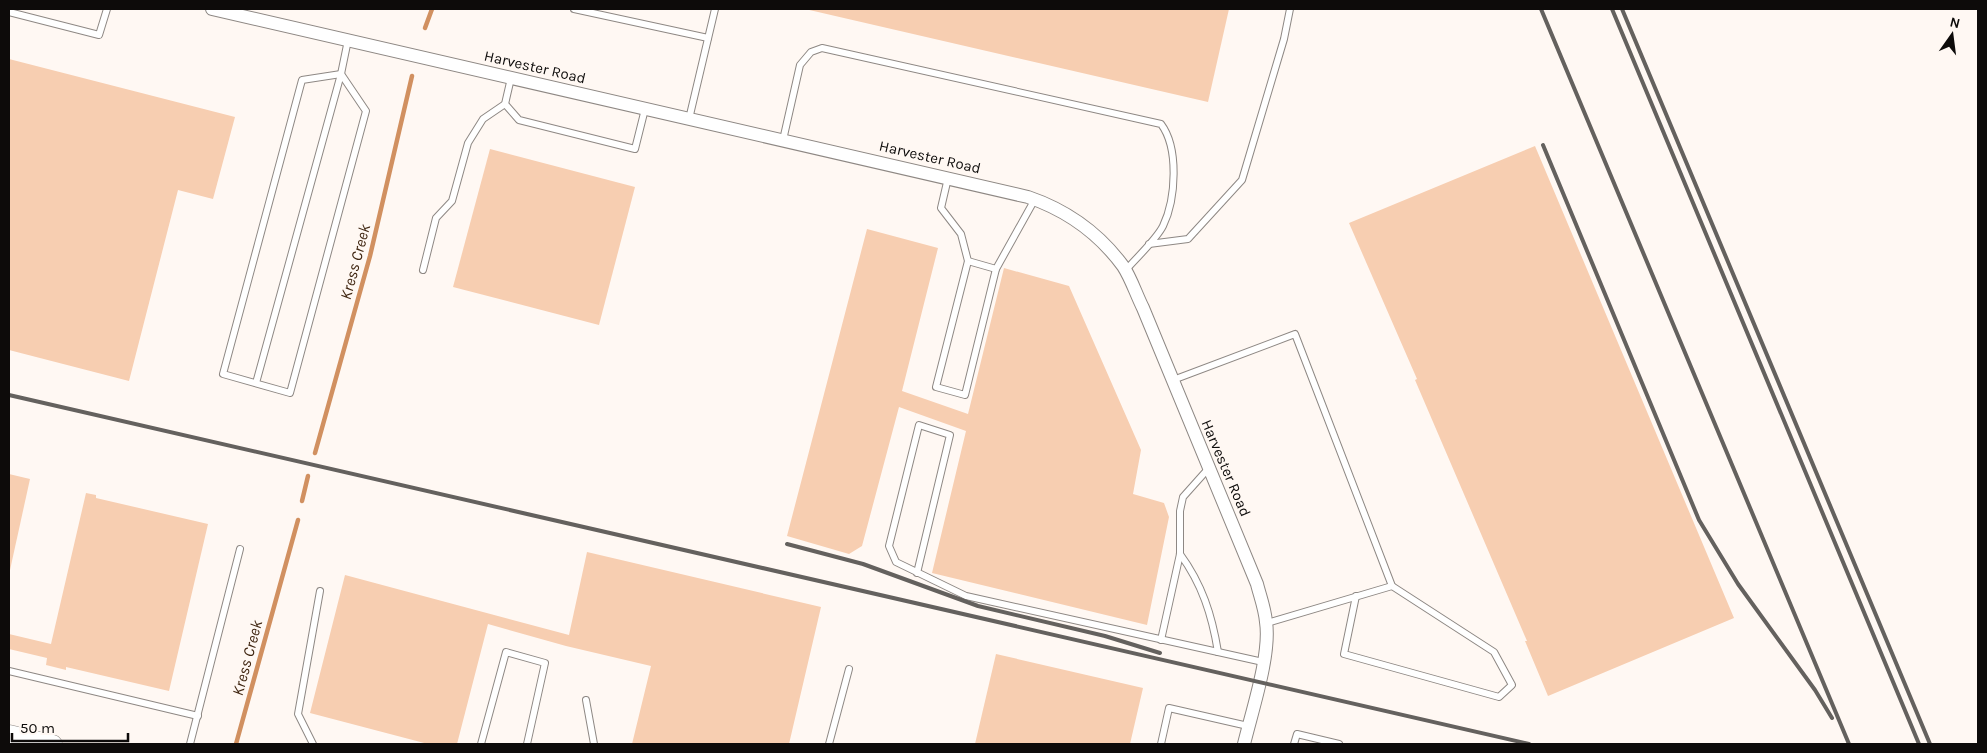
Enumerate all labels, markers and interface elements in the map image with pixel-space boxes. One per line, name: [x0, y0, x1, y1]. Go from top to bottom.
north arrow: [1927, 10, 1977, 60]
text: N: [1948, 13, 1962, 32]
street label: Harvester Road: [482, 47, 588, 87]
street label: Harvester Road: [877, 137, 983, 177]
water label: Kress Creek: [336, 221, 374, 302]
street label: Harvester Road: [1197, 417, 1255, 519]
water label: Kress Creek: [228, 617, 266, 698]
scale bar: [12, 710, 129, 742]
text: 50 m: [20, 719, 55, 737]

